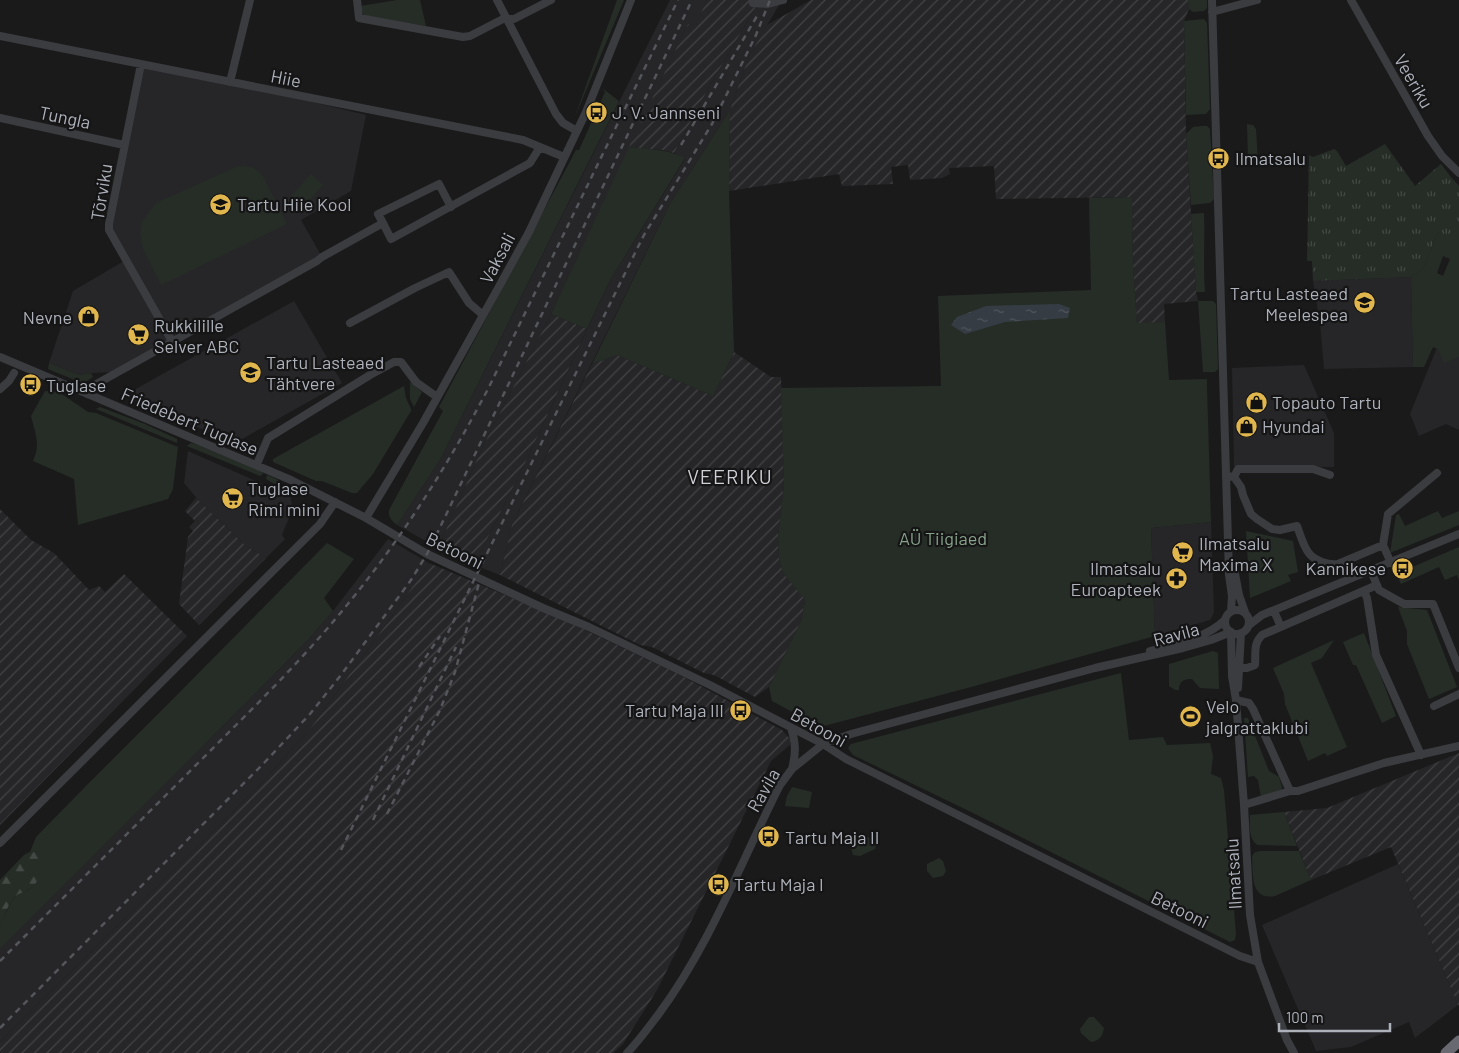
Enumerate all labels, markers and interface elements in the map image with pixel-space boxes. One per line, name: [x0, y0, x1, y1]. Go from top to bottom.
street label: Veeriku: [1390, 50, 1438, 112]
street label: Hiie: [269, 64, 303, 92]
bus stop icon: J. V. Jannseni: [584, 100, 608, 124]
street label: Tungla: [37, 101, 93, 133]
place label: J. V. Jannseni: [612, 101, 720, 123]
bus stop icon: Ilmatsalu: [1207, 146, 1231, 170]
place label: Ilmatsalu: [1235, 147, 1306, 169]
street label: Tõrviku: [86, 162, 116, 222]
school or university icon: Tartu Hiie Kool: [209, 192, 233, 216]
place label: Tartu Hiie Kool: [237, 193, 351, 215]
street label: Vaksali: [475, 229, 519, 287]
place label: Tartu Lasteaed Meelespea: [1230, 282, 1348, 325]
school or university icon: Tartu Lasteaed Meelespea: [1352, 291, 1376, 315]
shop icon: Nevne: [76, 305, 100, 329]
place label: Nevne: [23, 306, 72, 328]
place label: Rukkilille Selver ABC: [154, 314, 239, 357]
supermarket icon: Rukkilille Selver ABC: [126, 323, 150, 347]
place label: Tartu Lasteaed Tähtvere: [266, 351, 384, 394]
school or university icon: Tartu Lasteaed Tähtvere: [238, 360, 262, 384]
bus stop icon: Tuglase: [18, 373, 42, 397]
place label: Tuglase: [46, 374, 106, 396]
street label: Friedebert Tuglase: [118, 382, 262, 460]
shop icon: Topauto Tartu: [1244, 390, 1268, 414]
place label: Topauto Tartu: [1272, 391, 1381, 413]
shop icon: Hyundai: [1234, 414, 1258, 438]
place label: Hyundai: [1262, 415, 1325, 437]
district label: VEERIKU: [687, 464, 773, 488]
place label: Tuglase Rimi mini: [248, 477, 320, 520]
supermarket icon: Tuglase Rimi mini: [220, 486, 244, 510]
street label: Betooni: [423, 527, 487, 573]
park label: AÜ Tiigiaed: [899, 527, 987, 549]
place label: Ilmatsalu Maxima X: [1199, 532, 1273, 575]
supermarket icon: Ilmatsalu Maxima X: [1171, 541, 1195, 565]
bus stop icon: Kannikese: [1390, 556, 1414, 580]
place label: Ilmatsalu Euroapteek: [1071, 557, 1161, 600]
place label: Kannikese: [1305, 557, 1386, 579]
pharmacy icon: Ilmatsalu Euroapteek: [1165, 566, 1189, 590]
street label: Ravila: [1151, 617, 1201, 651]
place label: Velo jalgrattaklubi: [1205, 695, 1309, 738]
bus stop icon: Tartu Maja III: [728, 698, 752, 722]
place label: Tartu Maja III: [625, 699, 724, 721]
street label: Betooni: [787, 703, 851, 751]
sports icon: Velo jalgrattaklubi: [1178, 704, 1202, 728]
street label: Ravila: [742, 764, 784, 816]
bus stop icon: Tartu Maja II: [757, 825, 781, 849]
place label: Tartu Maja II: [785, 826, 879, 848]
street label: Ilmatsalu: [1220, 838, 1246, 910]
bus stop icon: Tartu Maja I: [706, 872, 730, 896]
place label: Tartu Maja I: [734, 873, 824, 895]
street label: Betooni: [1148, 886, 1212, 932]
scale bar: [1279, 1000, 1390, 1032]
text: 100 m: [1286, 1008, 1324, 1026]

